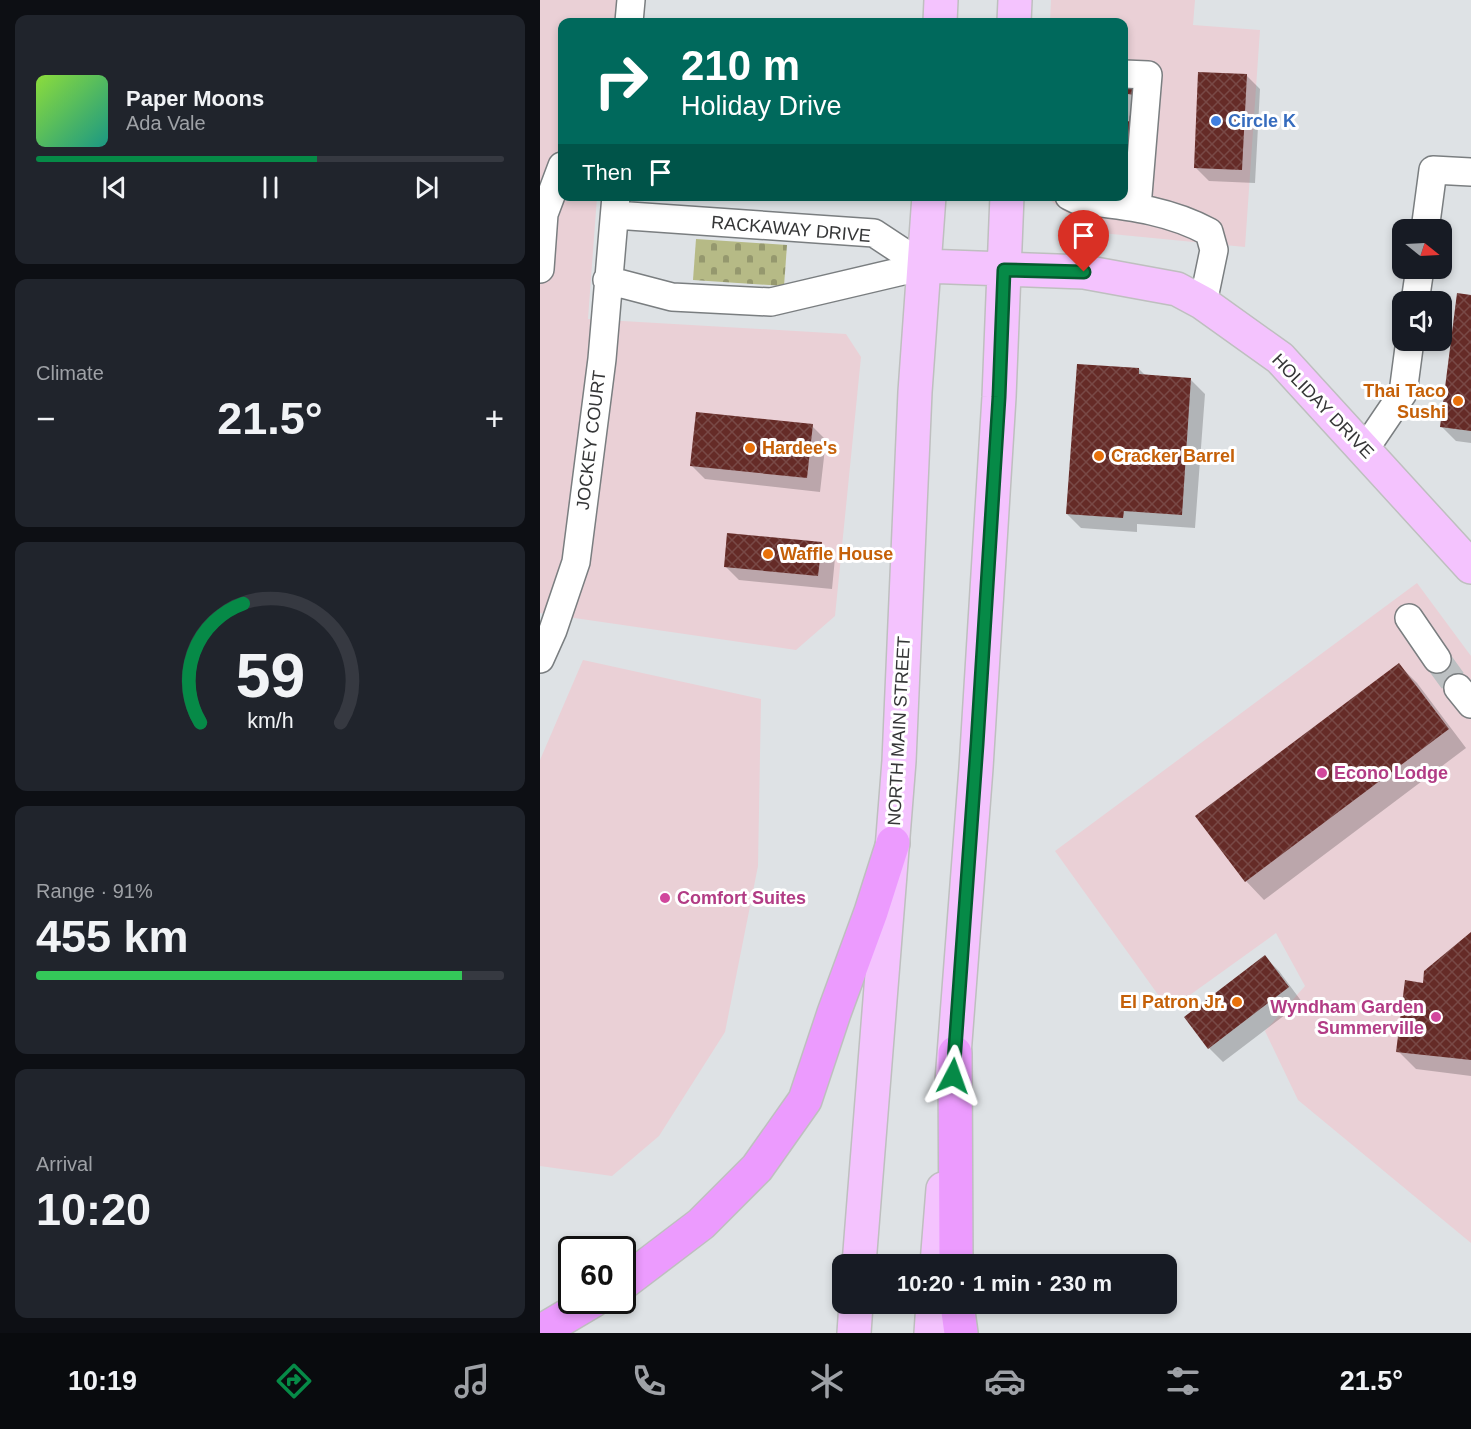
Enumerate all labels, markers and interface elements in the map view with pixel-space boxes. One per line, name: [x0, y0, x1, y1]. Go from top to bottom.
icon: right: [582, 42, 660, 120]
text: 210 m: [681, 42, 800, 89]
text: Paper Moons: [126, 86, 264, 111]
text: Holiday Drive: [681, 91, 842, 121]
place label: Circle K: [1228, 111, 1296, 131]
text: Ada Vale: [126, 112, 206, 134]
marker: Circle K: [1209, 114, 1223, 128]
icon: arrive: [644, 156, 677, 189]
text: Then: [582, 160, 632, 185]
icon: previous: [98, 171, 131, 204]
icon: pause: [254, 171, 287, 204]
icon: next: [410, 171, 443, 204]
pin: [1058, 210, 1109, 272]
street label: RACKAWAY DRIVE: [710, 212, 872, 246]
icon: arrive: [1067, 219, 1100, 252]
north arrow: [1392, 219, 1452, 279]
map controls: [1392, 219, 1452, 351]
button: sound: [1392, 291, 1452, 351]
street label: HOLIDAY DRIVE: [1268, 350, 1378, 462]
text: Climate: [36, 362, 104, 384]
street label: JOCKEY COURT: [573, 369, 609, 511]
place label: Thai Taco Sushi: [1363, 381, 1446, 422]
text: 21.5°: [217, 393, 323, 444]
marker: Thai Taco Sushi: [1451, 394, 1465, 408]
text: −: [36, 400, 55, 437]
text: +: [485, 400, 504, 437]
place label: Hardee's: [762, 438, 837, 458]
marker: Hardee's: [743, 441, 757, 455]
place label: Cracker Barrel: [1111, 446, 1235, 466]
marker: Cracker Barrel: [1092, 449, 1106, 463]
place label: Waffle House: [780, 544, 893, 564]
marker: Waffle House: [761, 547, 775, 561]
street label: NORTH MAIN STREET: [884, 636, 914, 826]
text: 59: [235, 642, 305, 711]
text: km/h: [247, 710, 293, 734]
place label: Econo Lodge: [1334, 763, 1448, 783]
marker: Econo Lodge: [1315, 766, 1329, 780]
text: Range · 91%: [36, 880, 153, 902]
place label: Comfort Suites: [677, 888, 806, 908]
marker: Comfort Suites: [658, 891, 672, 905]
text: 455 km: [36, 911, 189, 962]
place label: El Patron Jr.: [1120, 992, 1225, 1012]
marker: El Patron Jr.: [1230, 995, 1244, 1009]
place label: Wyndham Garden Summerville: [1270, 997, 1424, 1038]
marker: Wyndham Garden Summerville: [1429, 1010, 1443, 1024]
position arrow: [921, 1044, 985, 1108]
text: Arrival: [36, 1153, 93, 1175]
text: 10:20: [36, 1184, 151, 1235]
speed limit sign: 60: [558, 1236, 636, 1314]
text: 10:20 · 1 min · 230 m: [897, 1271, 1112, 1296]
icon: directions: [273, 1360, 315, 1402]
icon: music: [451, 1360, 493, 1402]
icon: phone: [628, 1360, 670, 1402]
icon: climate: [806, 1360, 848, 1402]
icon: car: [984, 1360, 1026, 1402]
icon: filters: [1162, 1360, 1204, 1402]
text: 10:19: [68, 1366, 137, 1396]
text: 21.5°: [1340, 1366, 1403, 1396]

